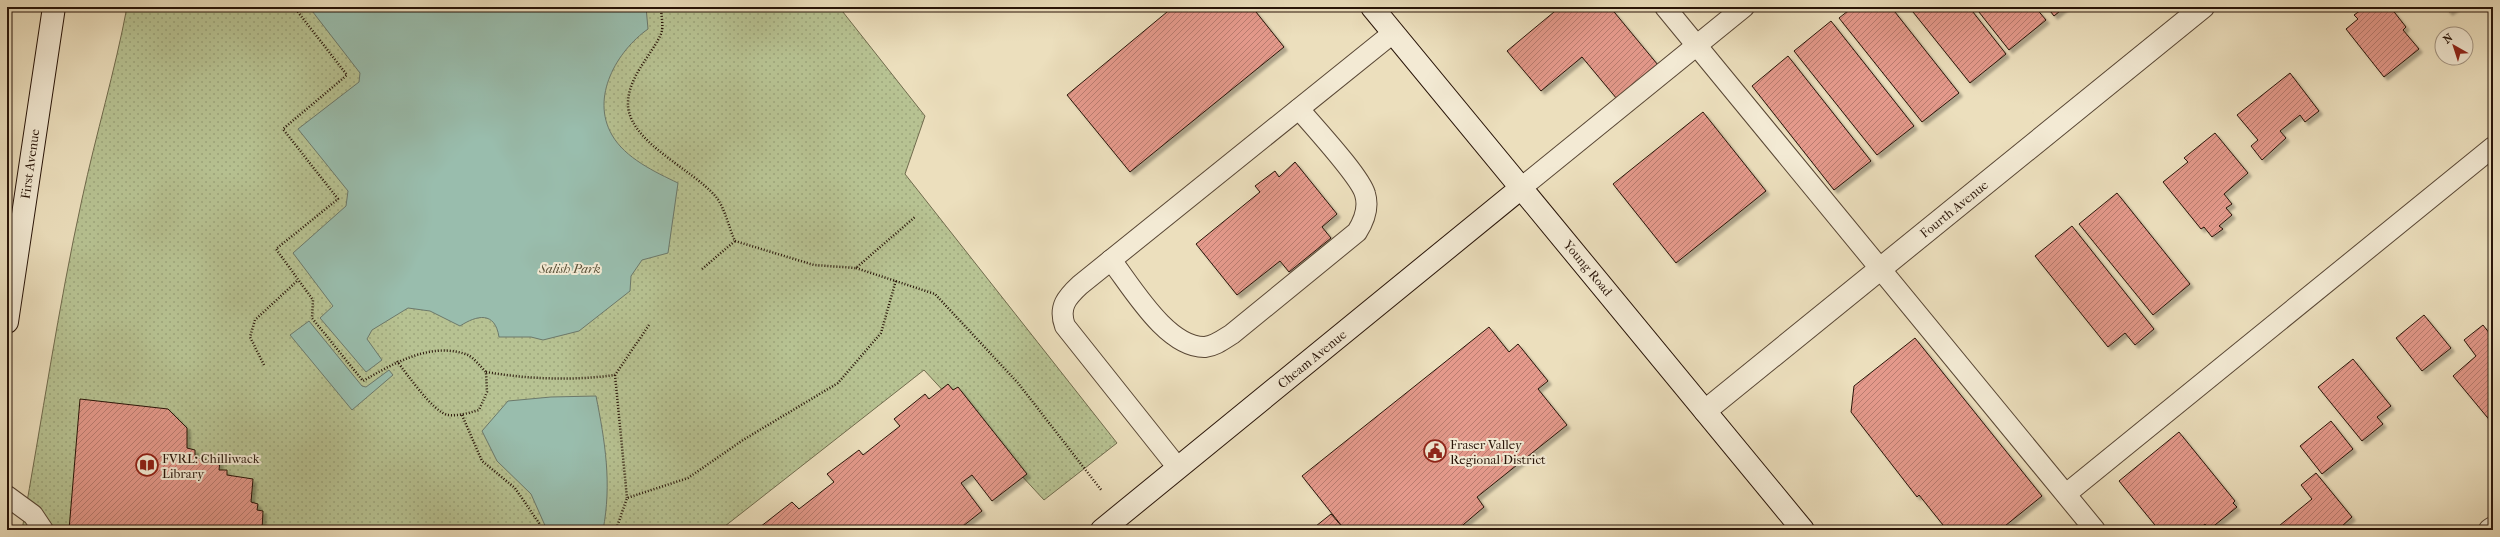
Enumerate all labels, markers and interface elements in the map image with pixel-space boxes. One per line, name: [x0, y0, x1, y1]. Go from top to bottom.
north arrow: [2434, 26, 2474, 66]
text: N: [2441, 31, 2456, 46]
street label: First Avenue: [18, 127, 42, 200]
street label: Fourth Avenue: [1917, 177, 1991, 241]
street label: Young Road: [1560, 236, 1616, 299]
park label: Salish Park: [538, 261, 601, 276]
street label: Cheam Avenue: [1275, 326, 1350, 391]
place label: Fraser Valley Regional District: [1450, 437, 1546, 467]
public building icon: Fraser Valley Regional District: [1422, 438, 1448, 464]
place label: FVRL: Chilliwack Library: [162, 451, 260, 481]
library icon: FVRL: Chilliwack Library: [134, 452, 160, 478]

